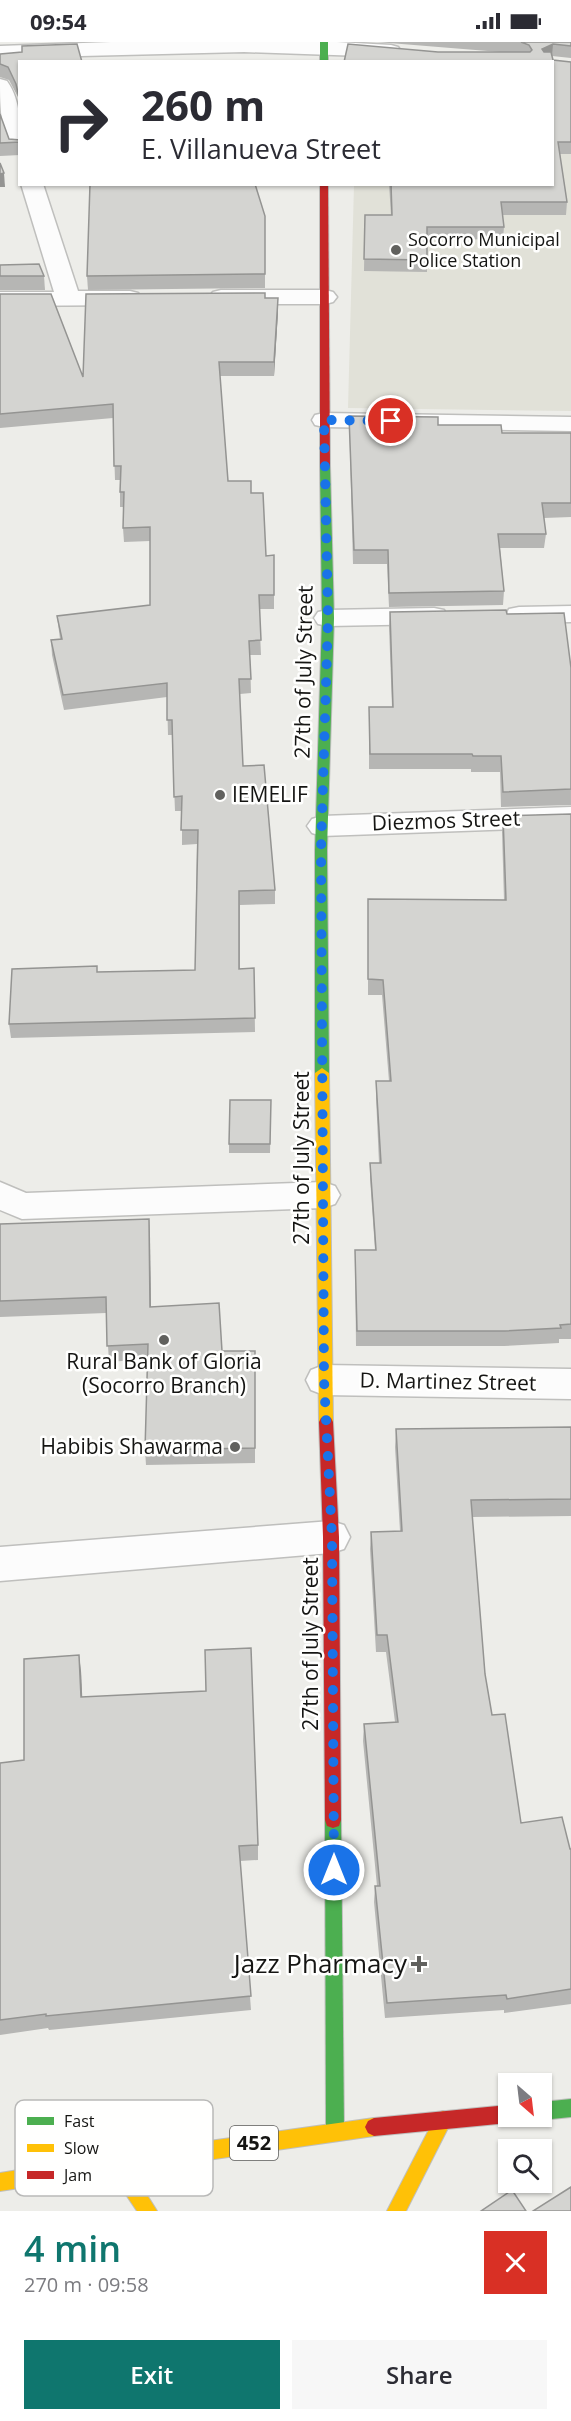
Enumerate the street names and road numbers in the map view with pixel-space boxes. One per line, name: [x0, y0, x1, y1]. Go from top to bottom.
street label: 27th of July Street: [287, 585, 319, 759]
street label: Diezmos Street: [371, 803, 521, 837]
street label: 27th of July Street: [287, 1071, 315, 1245]
street label: D. Martinez Street: [359, 1365, 537, 1397]
street label: 27th of July Street: [296, 1557, 324, 1731]
road number: 452: [230, 2126, 278, 2160]

